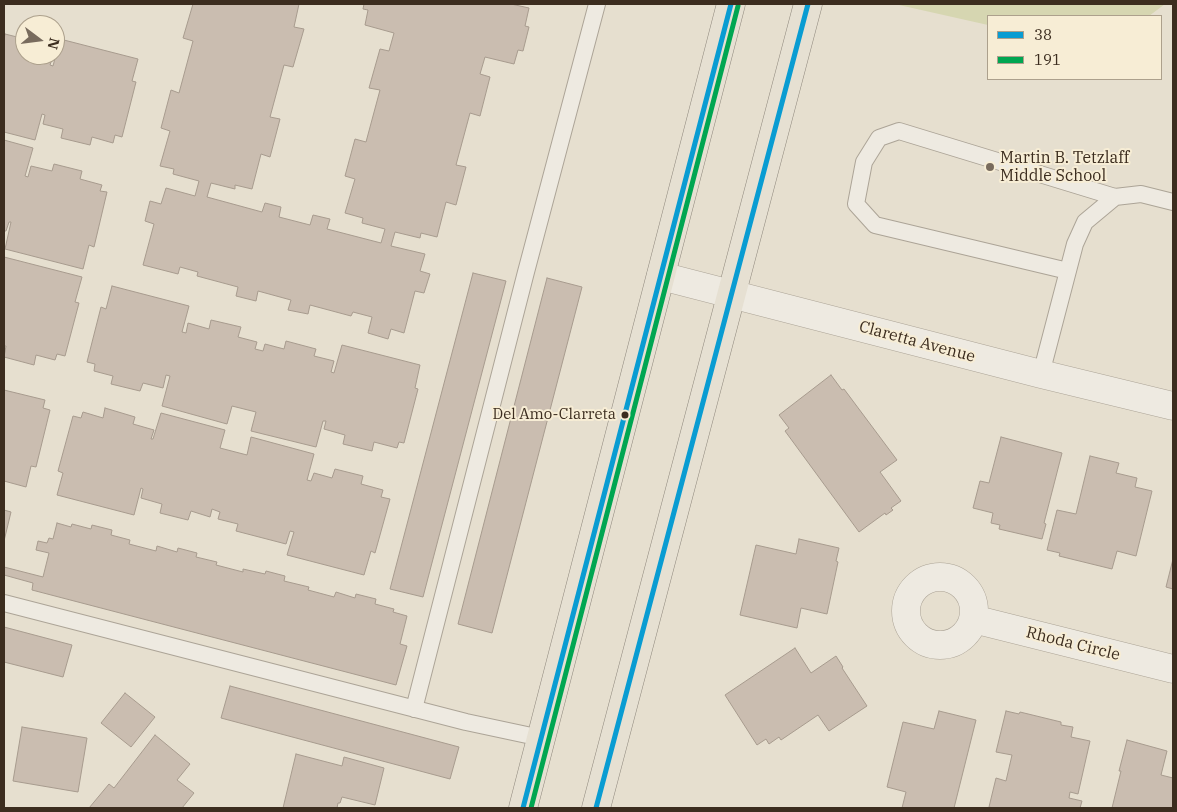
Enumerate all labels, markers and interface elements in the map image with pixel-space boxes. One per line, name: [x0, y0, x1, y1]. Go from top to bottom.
north arrow: [15, 15, 65, 65]
legend: [987, 15, 1162, 80]
text: 38: [1034, 25, 1052, 44]
text: N: [43, 36, 64, 51]
text: 191: [1034, 50, 1061, 69]
place label: Martin B. Tetzlaff Middle School: [1000, 148, 1129, 186]
marker: Martin B. Tetzlaff Middle School: [984, 161, 996, 173]
street label: Claretta Avenue: [857, 317, 977, 367]
place label: Del Amo-Clarreta: [493, 406, 616, 424]
marker: Del Amo-Clarreta: [620, 410, 630, 420]
street label: Rhoda Circle: [1024, 623, 1122, 665]

